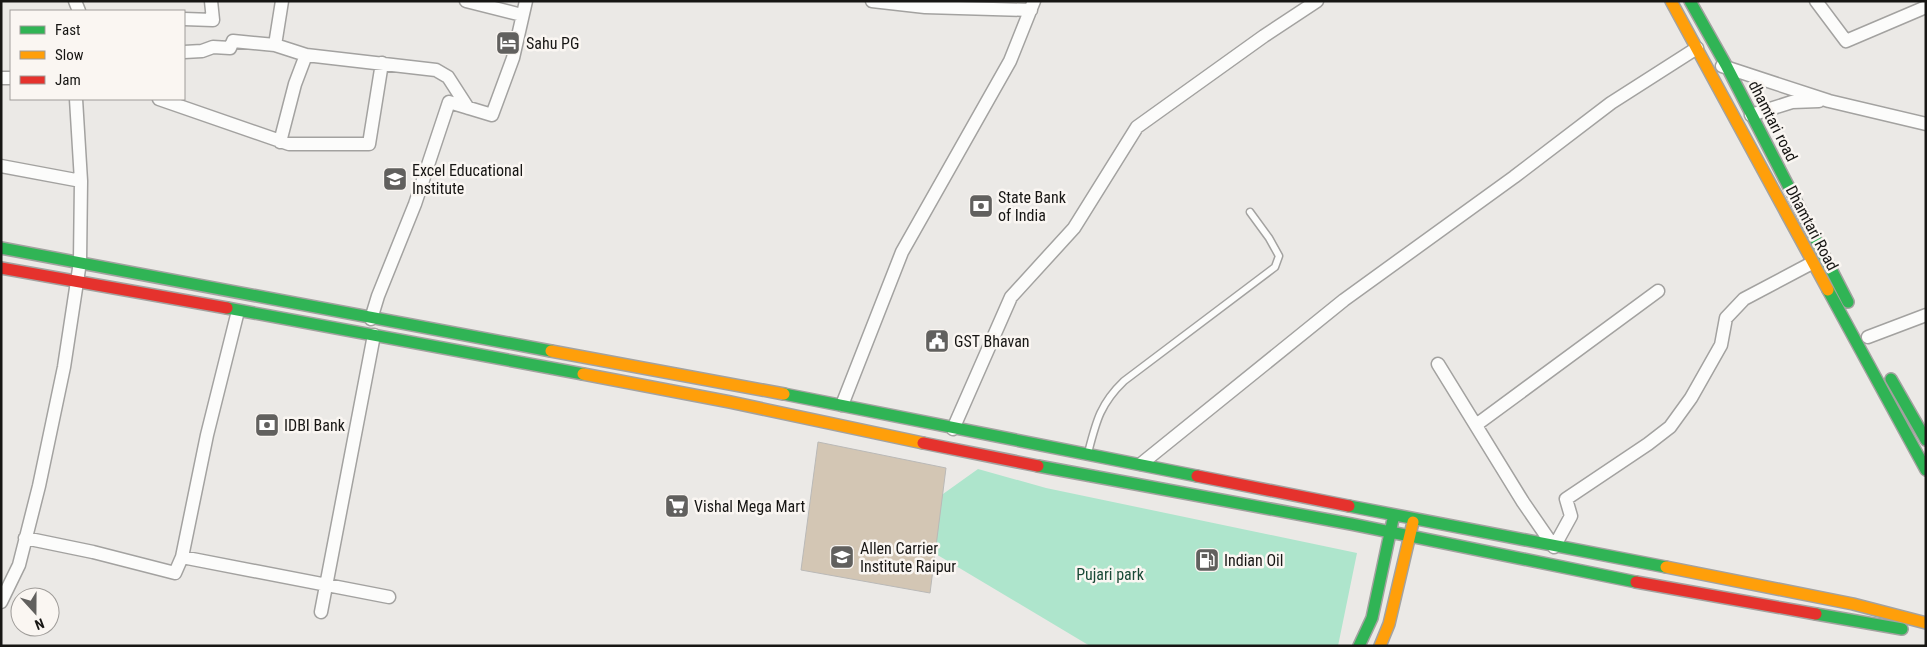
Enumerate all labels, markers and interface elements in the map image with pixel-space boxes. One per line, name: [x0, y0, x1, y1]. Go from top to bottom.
legend: [10, 10, 185, 100]
text: Fast: [55, 21, 80, 39]
hotel icon: Sahu PG: [495, 30, 521, 56]
place label: Sahu PG: [526, 34, 579, 53]
text: Slow: [55, 46, 84, 64]
text: Jam: [55, 71, 81, 89]
street label: dhamtari road: [1744, 77, 1802, 165]
place label: Excel Educational Institute: [412, 161, 523, 198]
school or university icon: Excel Educational Institute: [382, 166, 408, 192]
street label: Dhamtari Road: [1782, 182, 1842, 274]
place label: State Bank of India: [998, 188, 1067, 225]
bank icon: State Bank of India: [968, 193, 994, 219]
public building icon: GST Bhavan: [924, 328, 950, 354]
place label: GST Bhavan: [954, 332, 1030, 351]
bank icon: IDBI Bank: [254, 412, 280, 438]
place label: IDBI Bank: [284, 416, 346, 435]
supermarket icon: Vishal Mega Mart: [664, 493, 690, 519]
place label: Vishal Mega Mart: [694, 497, 806, 516]
place label: Allen Carrier Institute Raipur: [860, 539, 956, 576]
school or university icon: Allen Carrier Institute Raipur: [829, 544, 855, 570]
fuel station icon: Indian Oil: [1194, 547, 1220, 573]
place label: Indian Oil: [1224, 551, 1283, 570]
park label: Pujari park: [1076, 565, 1145, 584]
north arrow: [10, 587, 60, 637]
text: N: [33, 615, 47, 633]

